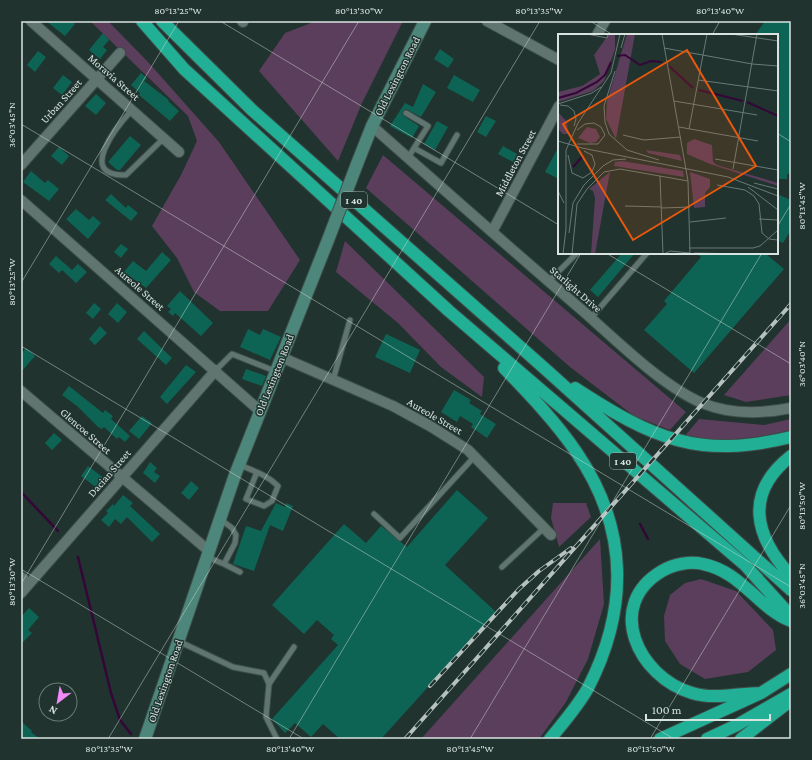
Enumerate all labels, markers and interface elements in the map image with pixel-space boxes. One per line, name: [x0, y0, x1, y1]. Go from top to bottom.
text: 80°13'25"W: [154, 5, 203, 16]
text: 80°13'30"W: [335, 5, 384, 16]
text: 80°13'35"W: [515, 5, 563, 16]
text: 80°13'40"W: [696, 5, 745, 16]
street label: Old Lexington Road: [372, 34, 423, 118]
inset map: [558, 34, 778, 254]
street label: Moravia Street: [86, 51, 142, 103]
street label: Urban Street: [38, 76, 84, 126]
text: 36°03'45"N: [6, 102, 17, 148]
street label: Middleton Street: [492, 127, 538, 199]
text: 80°13'45"W: [796, 182, 807, 230]
road number: I 40: [341, 192, 367, 208]
text: 80°13'25"W: [6, 257, 17, 306]
street label: Aureole Street: [113, 263, 167, 313]
street label: Starlight Drive: [547, 263, 604, 315]
street label: Old Lexington Road: [252, 332, 297, 418]
text: 36°03'40"N: [796, 341, 807, 387]
street label: Aureole Street: [405, 395, 465, 437]
street label: Glencoe Street: [58, 406, 114, 457]
street label: Dacian Street: [85, 447, 133, 499]
road number: I 40: [610, 453, 636, 469]
text: 80°13'50"W: [796, 481, 807, 530]
text: 80°13'30"W: [6, 557, 17, 606]
text: 36°03'45"N: [796, 563, 807, 609]
street label: Old Lexington Road: [145, 638, 186, 724]
north arrow: [38, 682, 78, 722]
scale bar: [646, 696, 770, 722]
text: N: [46, 703, 59, 718]
text: 100 m: [652, 703, 682, 717]
text: 80°13'35"W: [85, 743, 133, 754]
text: 80°13'40"W: [266, 743, 315, 754]
text: 80°13'45"W: [446, 743, 494, 754]
text: 80°13'50"W: [627, 743, 676, 754]

